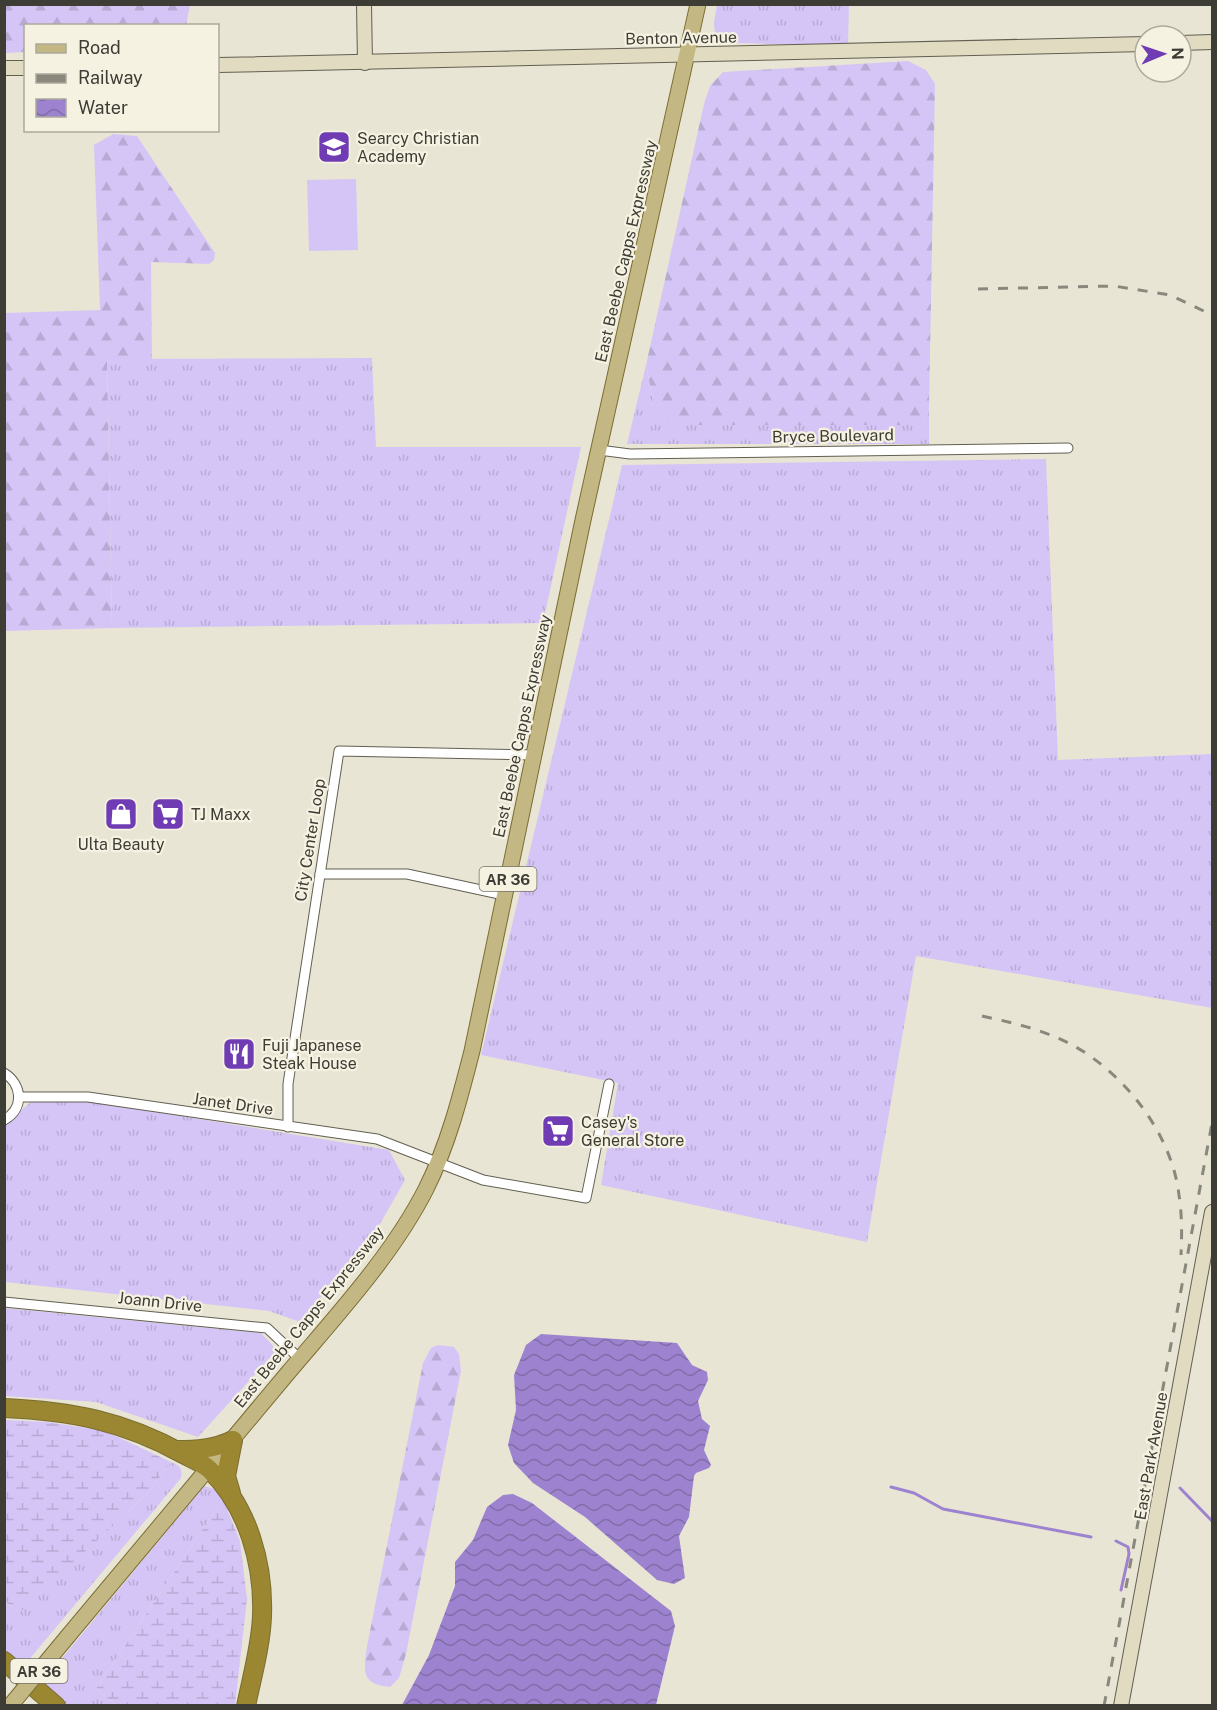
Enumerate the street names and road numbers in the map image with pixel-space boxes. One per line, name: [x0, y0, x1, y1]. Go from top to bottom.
street label: Benton Avenue: [625, 28, 737, 48]
street label: East Beebe Capps Expressway: [591, 138, 661, 364]
street label: Bryce Boulevard: [772, 425, 894, 447]
street label: East Beebe Capps Expressway: [489, 612, 555, 839]
street label: City Center Loop: [291, 777, 329, 903]
road number: AR 36: [480, 867, 536, 891]
street label: Janet Drive: [191, 1089, 275, 1119]
street label: East Beebe Capps Expressway: [230, 1222, 388, 1411]
street label: Joann Drive: [117, 1288, 203, 1316]
street label: East Park Avenue: [1130, 1391, 1172, 1521]
road number: AR 36: [10, 1659, 68, 1683]

